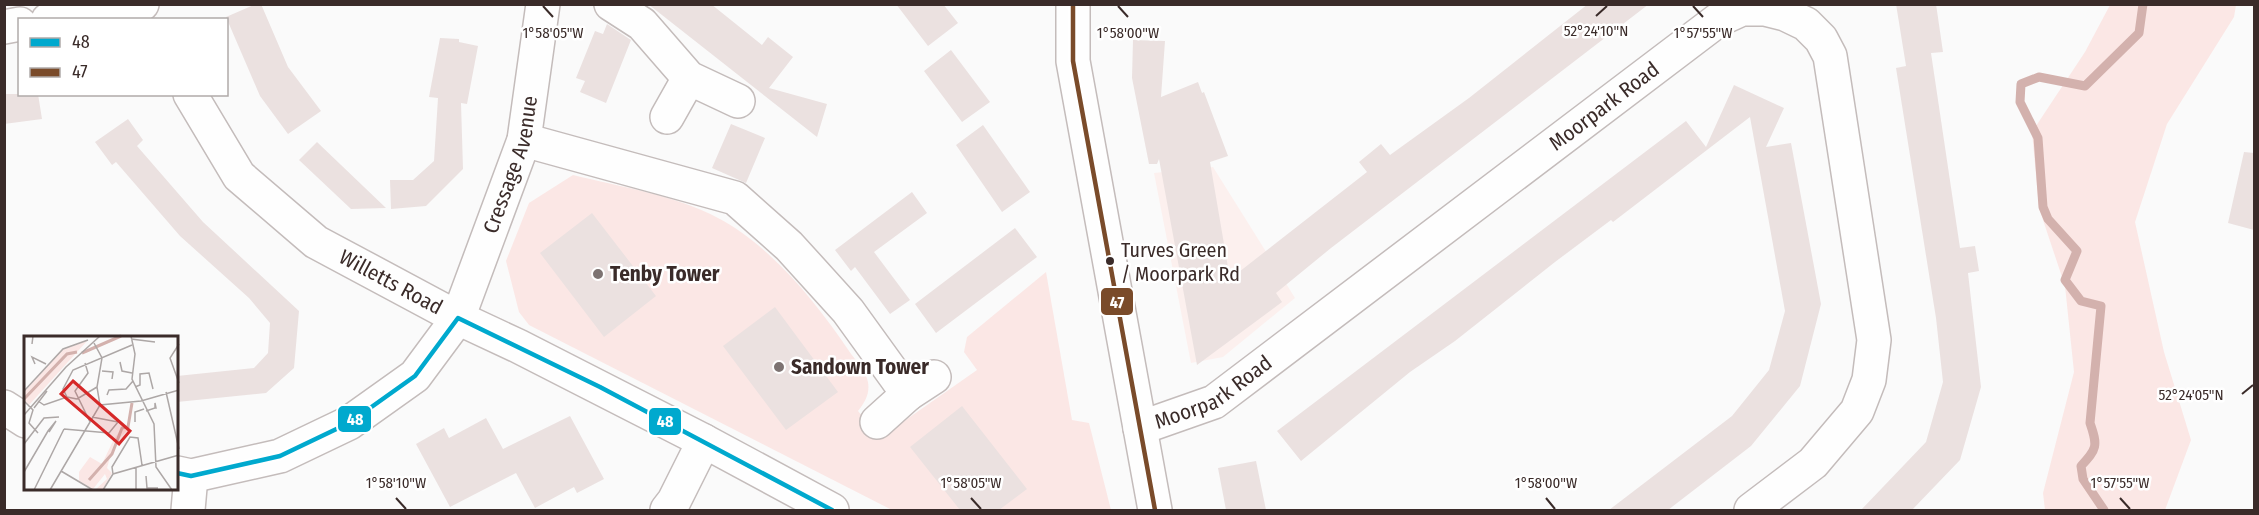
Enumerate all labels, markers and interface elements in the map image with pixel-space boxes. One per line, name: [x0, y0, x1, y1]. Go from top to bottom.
legend: [18, 18, 228, 96]
text: 52°24'10"N: [1564, 22, 1628, 40]
text: 1°58'05"W: [522, 24, 584, 42]
text: 1°58'00"W: [1097, 24, 1159, 42]
text: 1°57'55"W: [1674, 24, 1732, 42]
text: 48: [72, 31, 90, 53]
street label: Moorpark Road: [1544, 56, 1664, 156]
text: 47: [72, 61, 88, 83]
street label: Cressage Avenue: [478, 94, 543, 237]
place label: Turves Green / Moorpark Rd: [1121, 238, 1240, 286]
street label: Willetts Road: [335, 244, 447, 320]
marker: Turves Green / Moorpark Rd: [1104, 255, 1116, 267]
place label: Tenby Tower: [610, 261, 720, 287]
marker: Tenby Tower: [591, 267, 605, 281]
line badge: 47: [1100, 287, 1134, 316]
text: 47: [1110, 293, 1125, 312]
inset map: [24, 336, 178, 491]
street label: Moorpark Road: [1151, 350, 1277, 435]
place label: Sandown Tower: [791, 354, 929, 380]
marker: Sandown Tower: [772, 360, 786, 374]
text: 52°24'05"N: [2158, 386, 2224, 404]
line badge: 48: [337, 405, 372, 433]
line badge: 48: [648, 407, 682, 436]
text: 48: [347, 410, 364, 429]
text: 48: [657, 412, 674, 431]
text: 1°58'10"W: [366, 474, 426, 492]
text: 1°58'05"W: [940, 474, 1002, 492]
text: 1°58'00"W: [1515, 474, 1577, 492]
text: 1°57'55"W: [2091, 474, 2149, 492]

